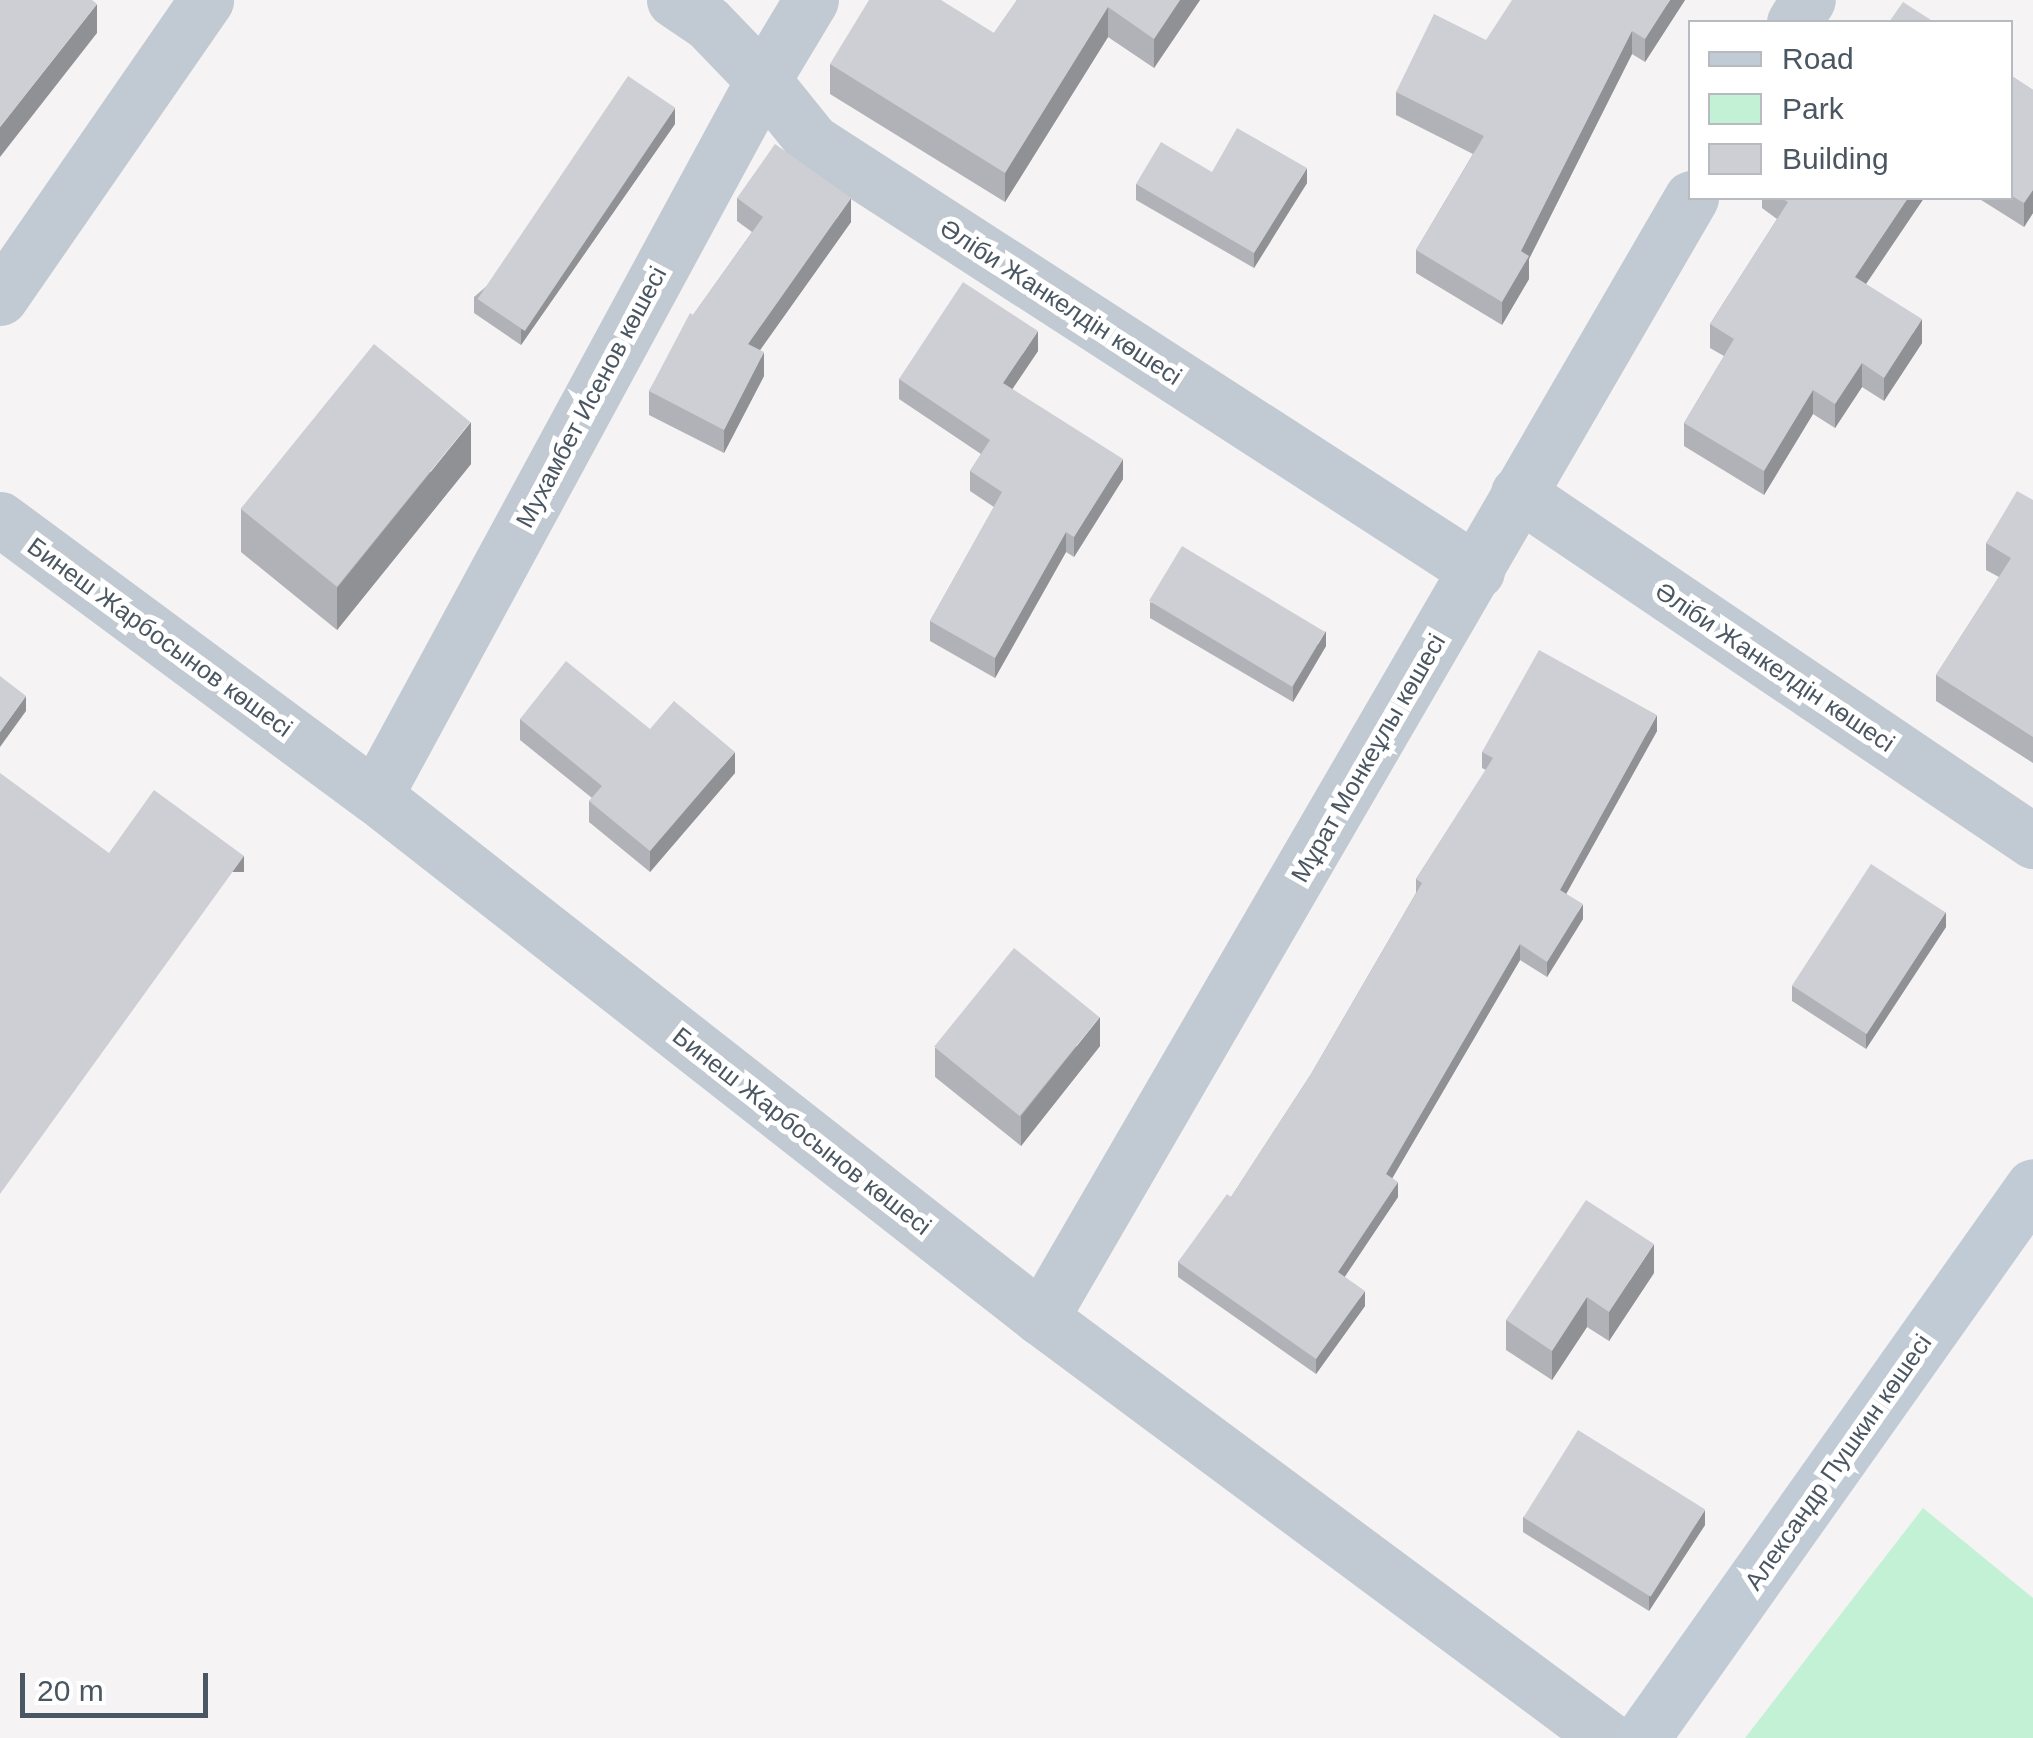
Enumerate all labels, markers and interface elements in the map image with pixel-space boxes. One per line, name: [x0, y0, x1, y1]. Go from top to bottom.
legend: [1688, 20, 2013, 200]
text: Road: [1782, 42, 1854, 75]
text: Park: [1782, 92, 1844, 125]
text: Building: [1782, 142, 1889, 175]
street label: Әліби Жанкелдін көшесі: [935, 213, 1187, 391]
street label: Мухамбет Исенов көшесі: [509, 261, 673, 533]
street label: Бинеш Жарбосынов көшесі: [22, 531, 298, 743]
street label: Әліби Жанкелдін көшесі: [1650, 576, 1900, 758]
street label: Мұрат Монкеұлы көшесі: [1285, 628, 1451, 888]
street label: Бинеш Жарбосынов көшесі: [667, 1021, 937, 1241]
street label: Александр Пушкин көшесі: [1738, 1328, 1938, 1596]
scale bar: [25, 1653, 212, 1715]
text: 20 m: [37, 1674, 104, 1707]

